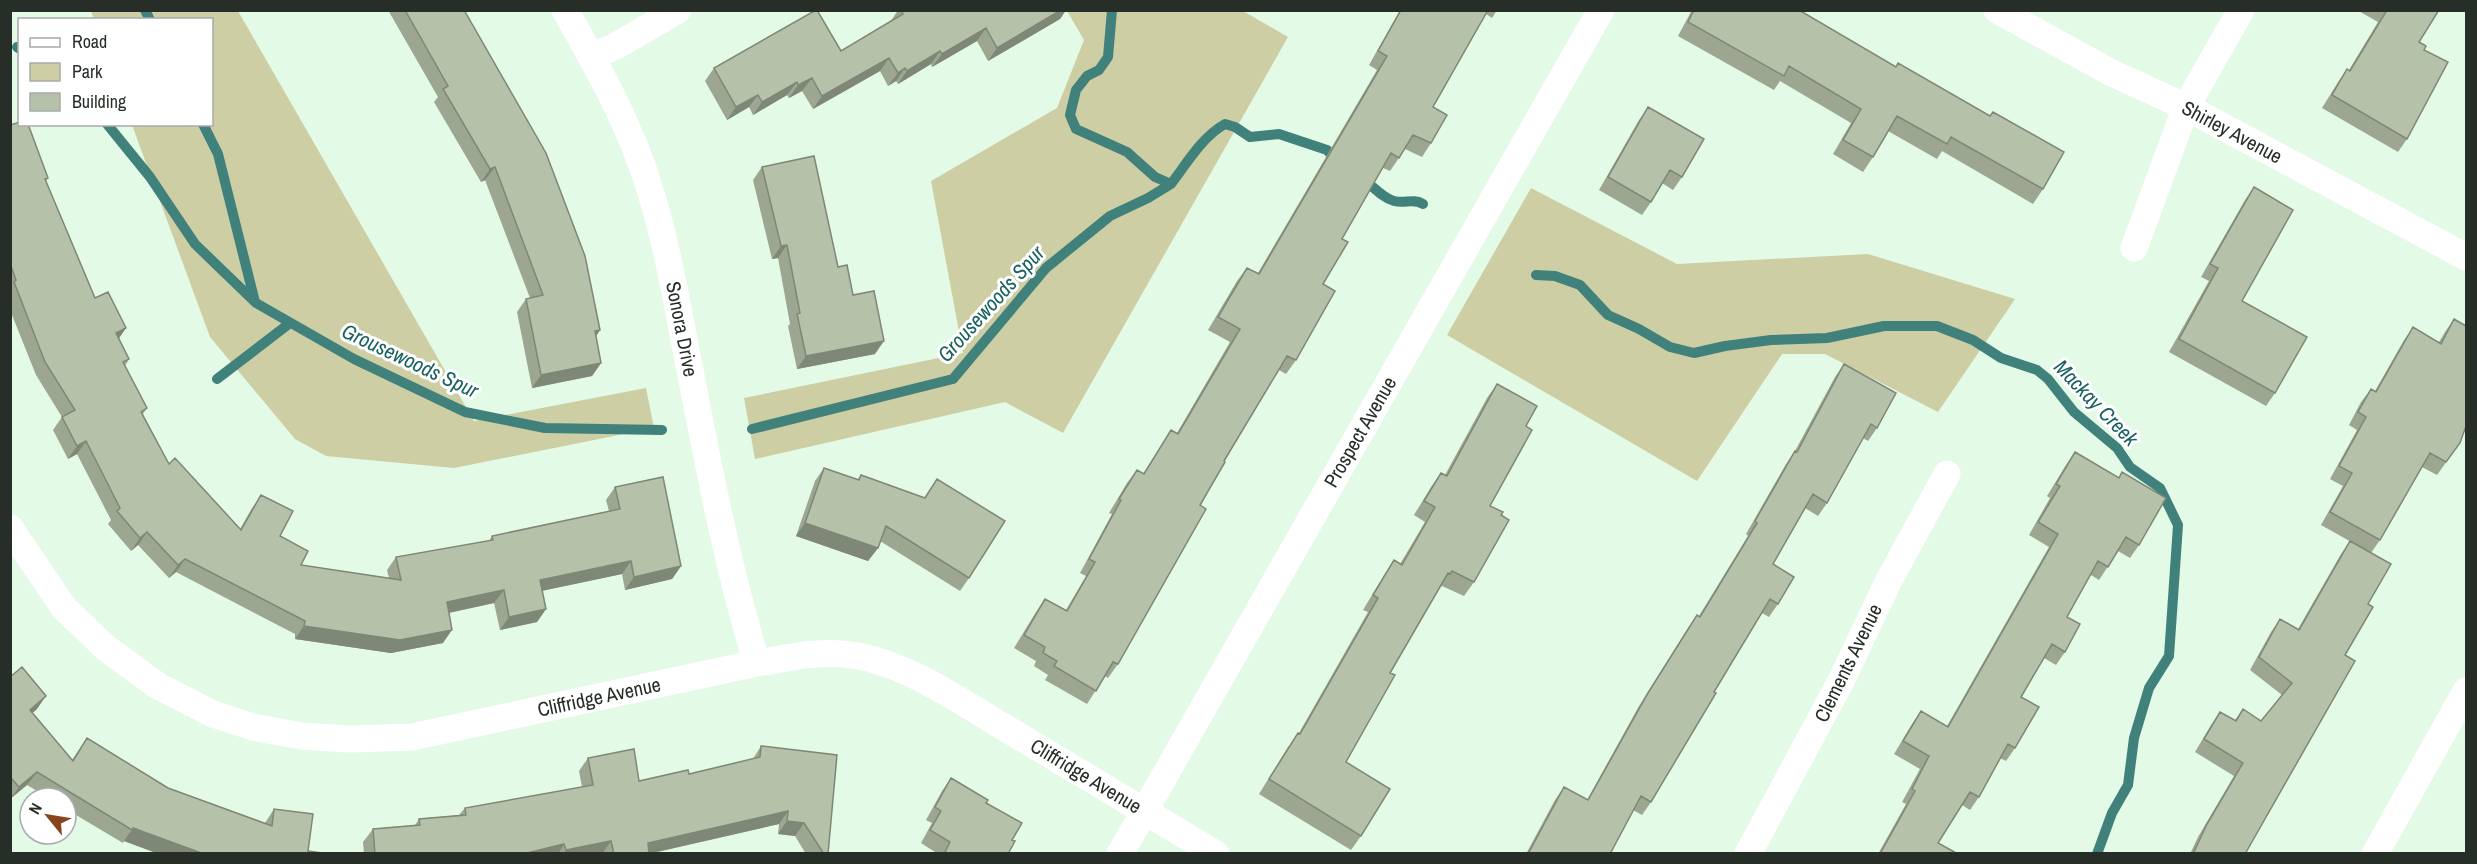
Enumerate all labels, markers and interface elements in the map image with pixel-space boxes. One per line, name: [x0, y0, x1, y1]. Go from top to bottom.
legend: [18, 18, 213, 126]
text: Road: [72, 29, 107, 54]
text: Park: [72, 59, 103, 84]
text: Building: [72, 89, 127, 114]
street label: Shirley Avenue: [2177, 94, 2287, 169]
water label: Grousewoods Spur: [931, 238, 1052, 368]
street label: Sonora Drive: [660, 279, 705, 379]
water label: Grousewoods Spur: [337, 316, 484, 405]
water label: Mackay Creek: [2048, 353, 2146, 453]
street label: Prospect Avenue: [1317, 371, 1402, 492]
street label: Clements Avenue: [1807, 599, 1888, 726]
street label: Cliffridge Avenue: [535, 670, 663, 723]
street label: Cliffridge Avenue: [1026, 732, 1147, 819]
north arrow: [18, 786, 78, 846]
text: N: [23, 799, 47, 818]

